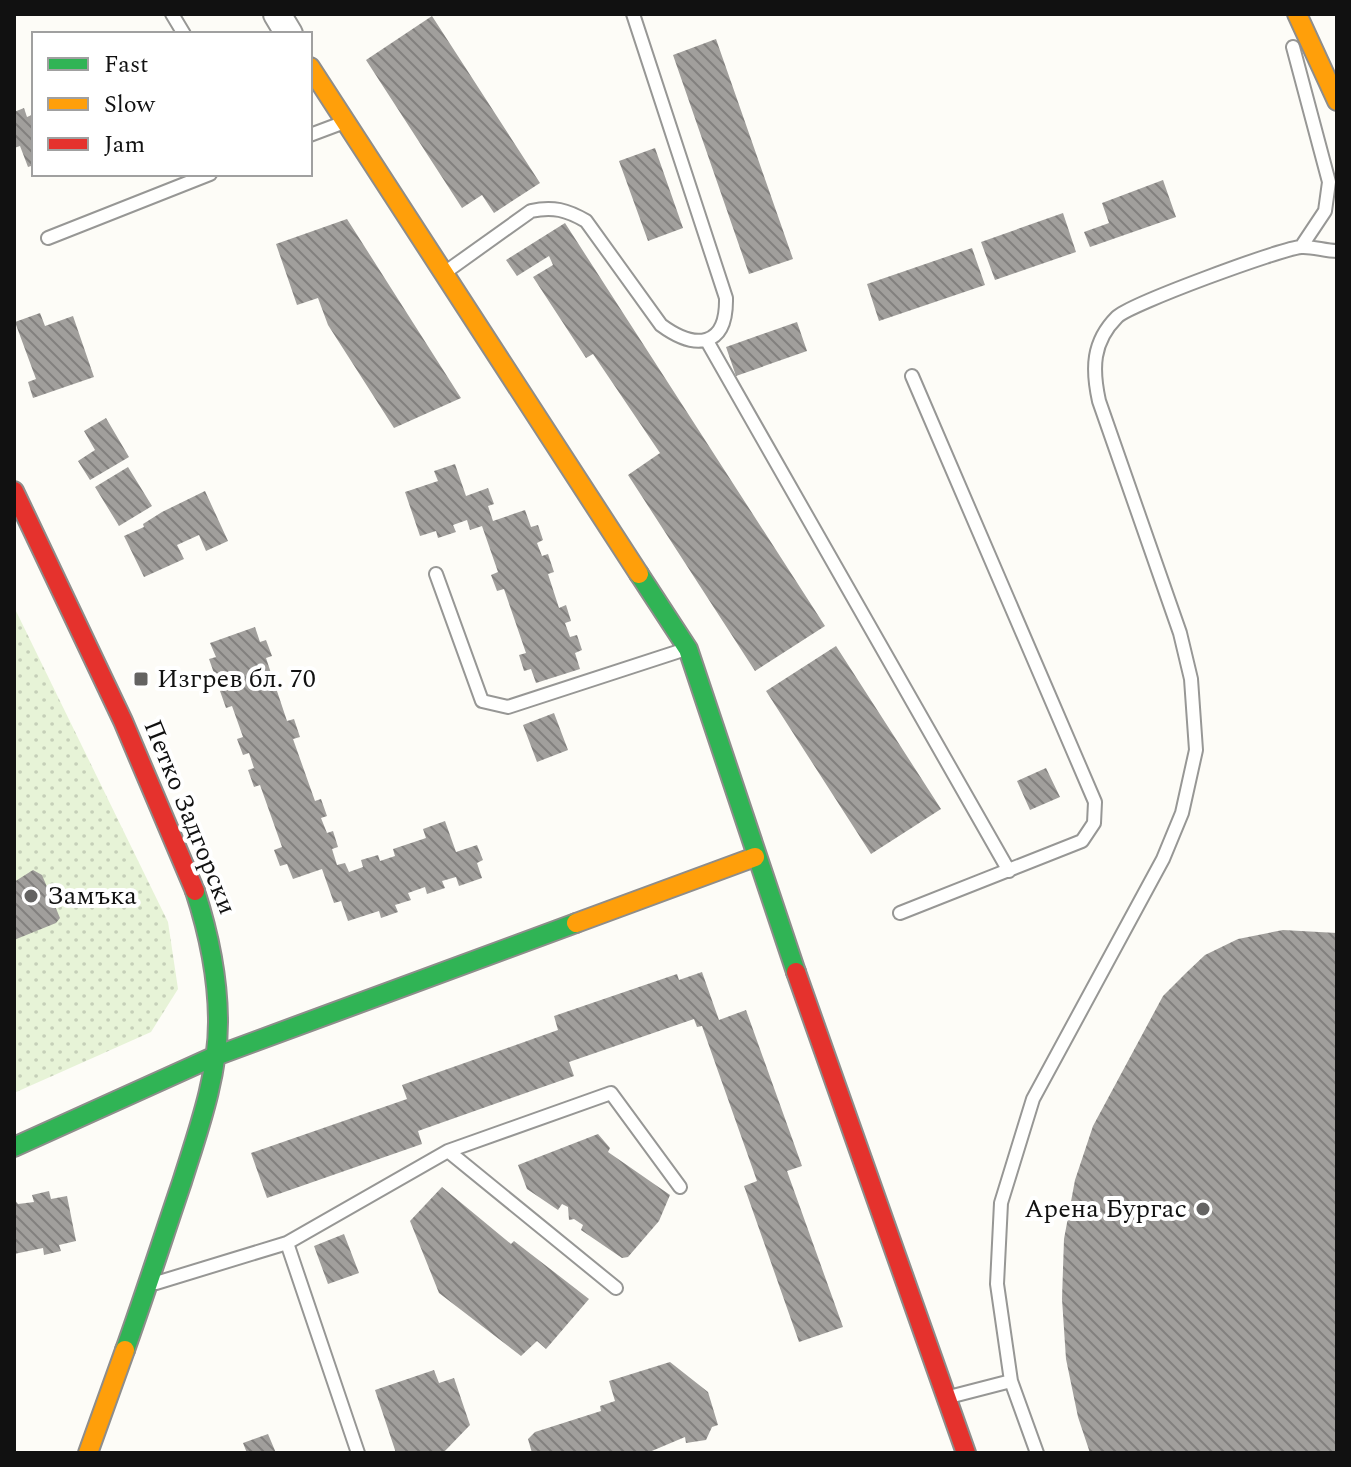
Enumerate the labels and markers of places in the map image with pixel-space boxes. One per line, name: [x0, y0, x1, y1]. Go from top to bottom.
place label: Изгрев бл. 70: [157, 659, 316, 699]
marker: Изгрев бл. 70: [132, 670, 150, 688]
place label: Замъка: [47, 876, 137, 916]
marker: Замъка: [22, 887, 40, 905]
place label: Арена Бургас: [1024, 1189, 1187, 1229]
marker: Арена Бургас: [1194, 1200, 1212, 1218]

